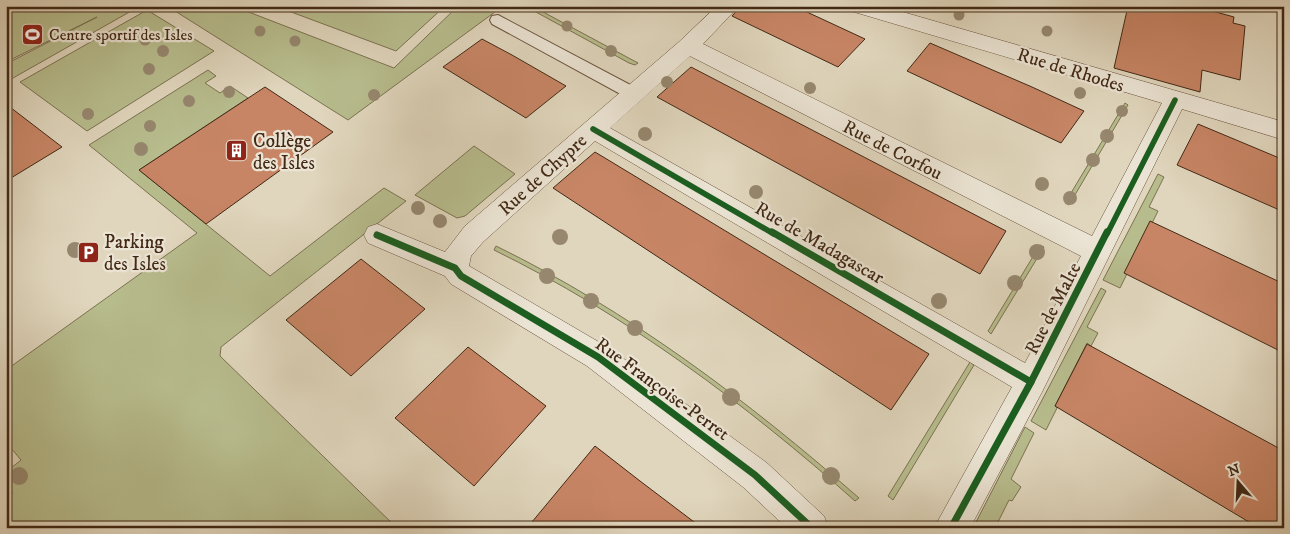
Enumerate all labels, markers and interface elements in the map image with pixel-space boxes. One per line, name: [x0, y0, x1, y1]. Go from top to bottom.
sports icon: Centre sportif des Isles: [21, 22, 45, 46]
place label: Centre sportif des Isles: [49, 25, 193, 45]
street label: Rue de Rhodes: [1014, 43, 1127, 98]
street label: Rue de Corfou: [839, 115, 946, 185]
street label: Rue de Chypre: [494, 129, 592, 221]
place label: Collège des Isles: [253, 130, 315, 175]
building icon: Collège des Isles: [225, 139, 249, 163]
street label: Rue de Madagascar: [751, 197, 888, 290]
place label: Parking des Isles: [104, 231, 166, 276]
parking icon: Parking des Isles: [76, 240, 100, 264]
street label: Rue de Malte: [1020, 259, 1086, 359]
street label: Rue Françoise-Perret: [590, 333, 734, 446]
north arrow: [1212, 456, 1262, 506]
text: N: [1226, 460, 1243, 481]

